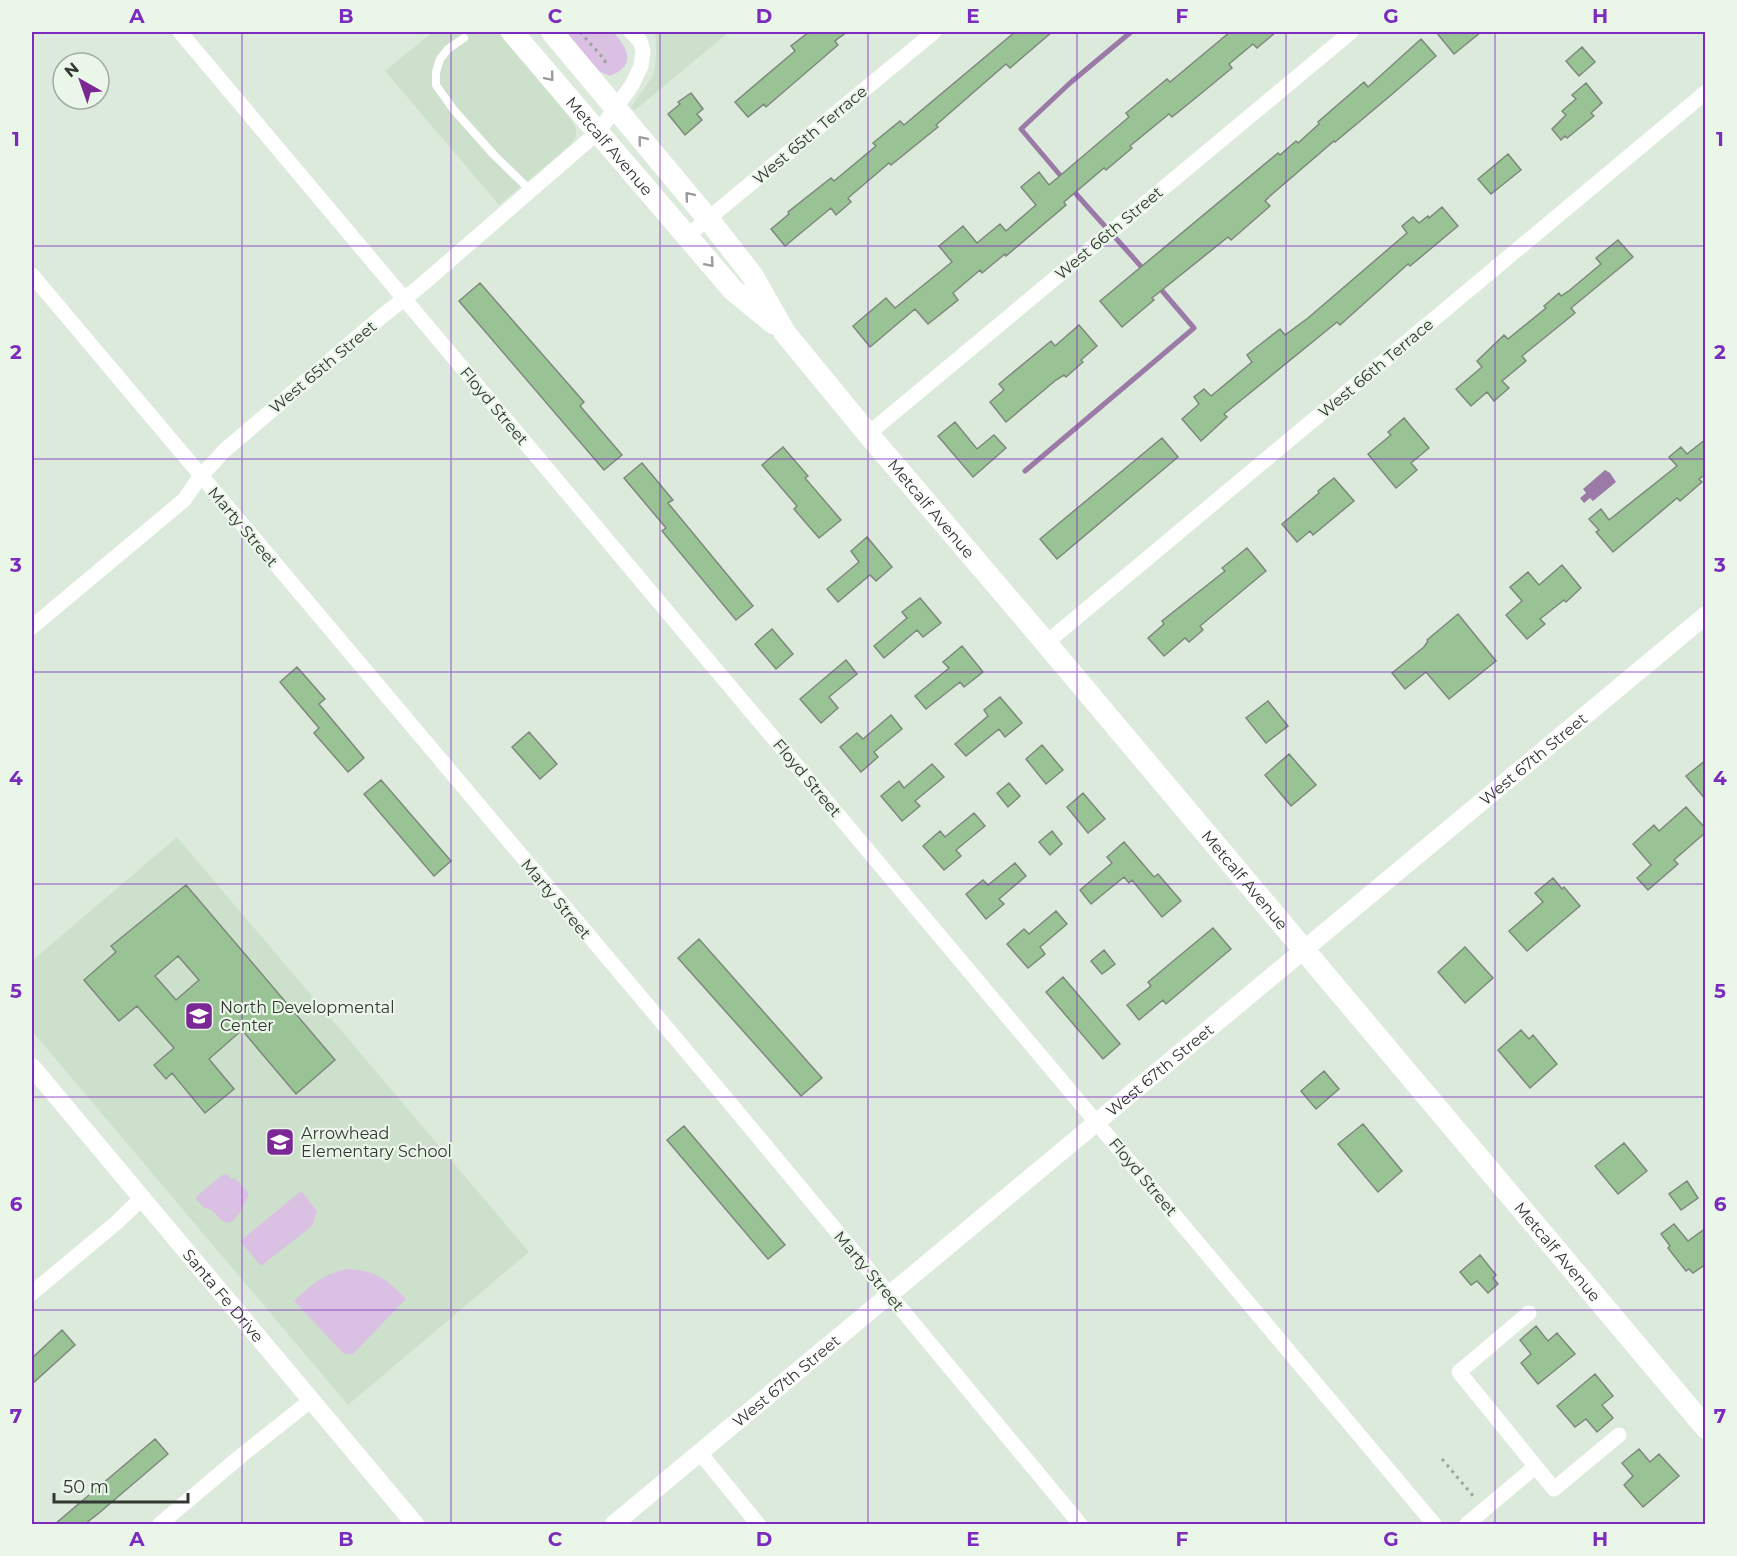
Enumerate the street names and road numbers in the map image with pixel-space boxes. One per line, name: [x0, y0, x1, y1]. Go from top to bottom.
street label: West 65th Terrace: [749, 82, 871, 188]
street label: Metcalf Avenue: [562, 93, 657, 199]
street label: West 66th Street: [1051, 182, 1167, 283]
street label: West 66th Terrace: [1315, 314, 1437, 422]
street label: West 65th Street: [266, 316, 381, 417]
street label: Floyd Street: [456, 363, 532, 449]
street label: Metcalf Avenue: [884, 455, 979, 562]
street label: Marty Street: [204, 483, 282, 571]
street label: West 67th Street: [1476, 708, 1591, 809]
street label: Floyd Street: [769, 735, 845, 821]
street label: Metcalf Avenue: [1198, 826, 1292, 933]
street label: Marty Street: [517, 855, 595, 943]
street label: West 67th Street: [1102, 1019, 1218, 1120]
street label: Floyd Street: [1105, 1134, 1181, 1220]
street label: Metcalf Avenue: [1511, 1198, 1605, 1305]
street label: Marty Street: [830, 1227, 908, 1315]
street label: Santa Fe Drive: [179, 1245, 268, 1346]
street label: West 67th Street: [729, 1330, 844, 1431]

